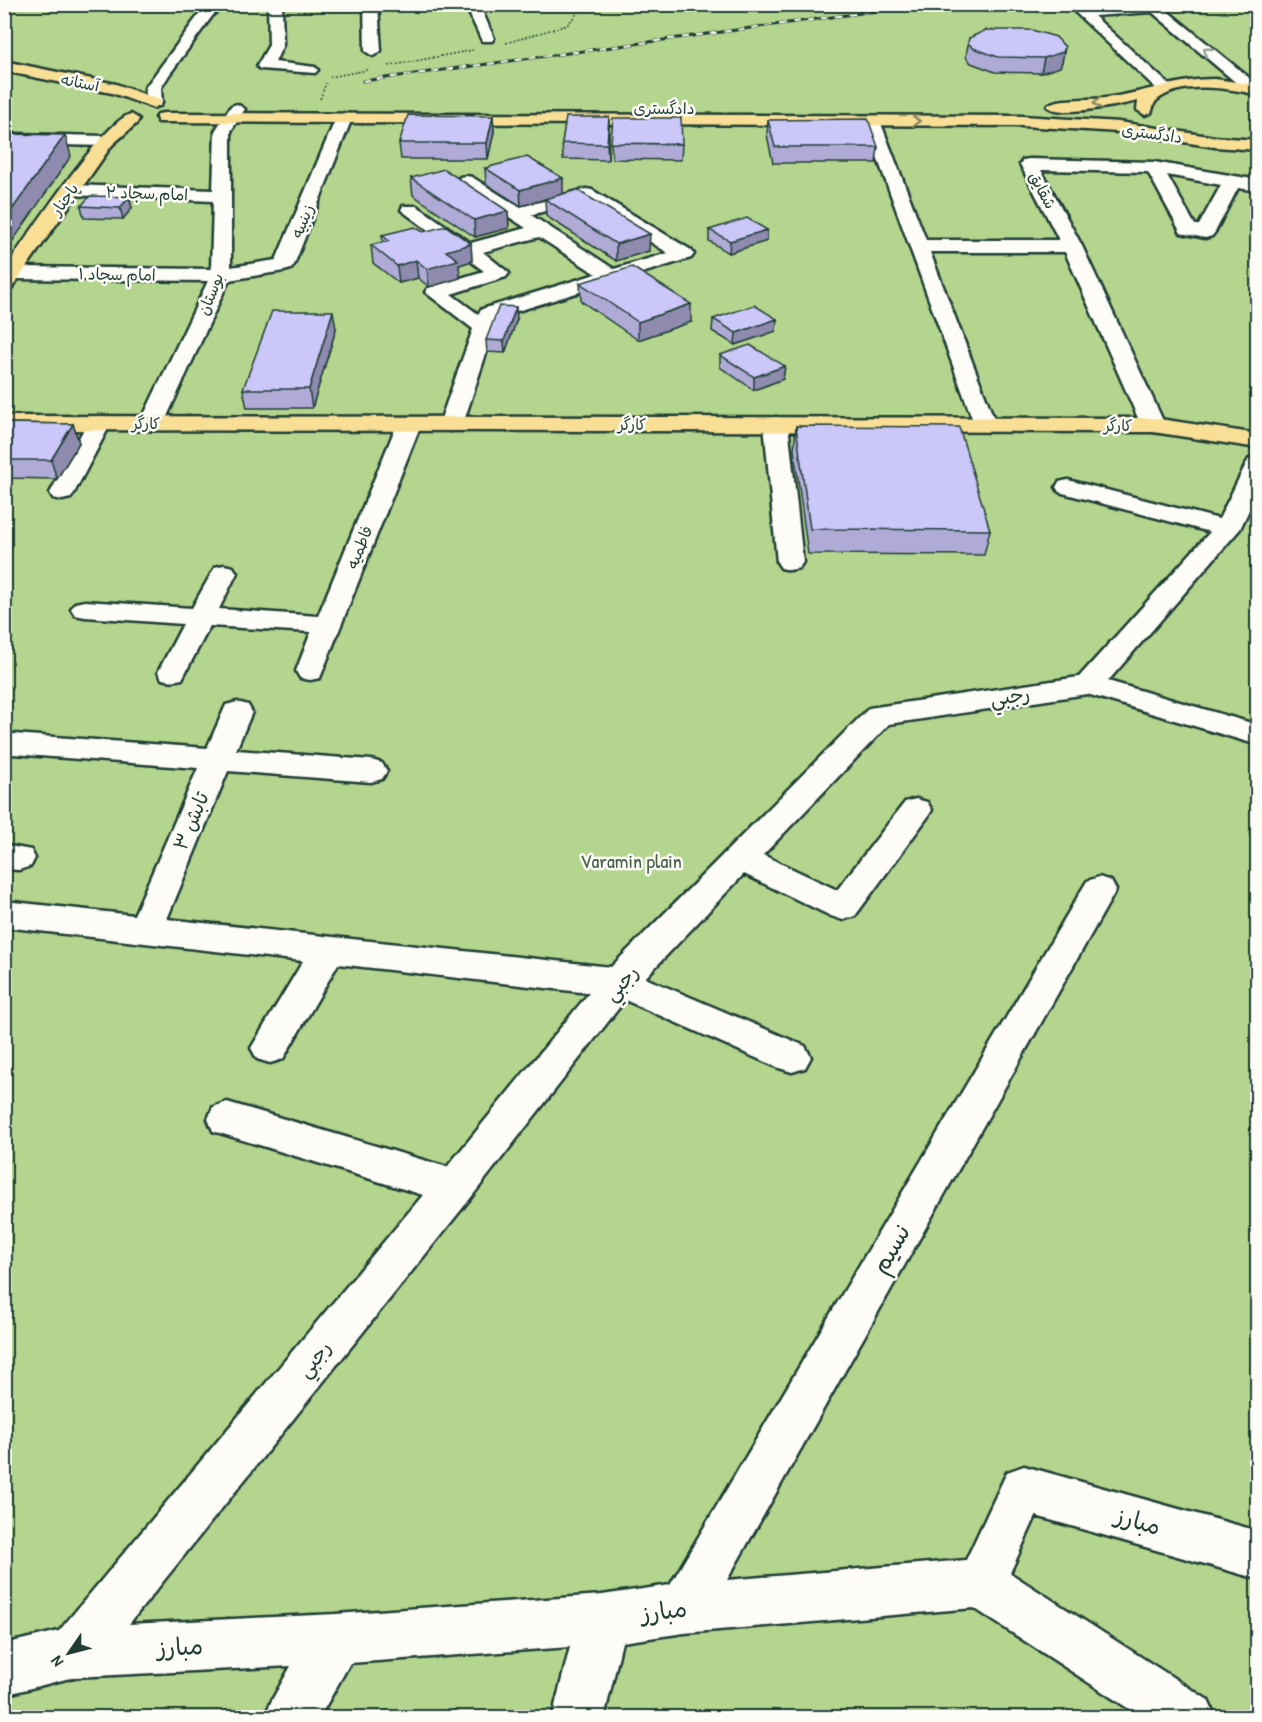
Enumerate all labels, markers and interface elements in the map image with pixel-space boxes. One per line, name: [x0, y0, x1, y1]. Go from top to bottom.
one-way arrow: [1203, 47, 1214, 58]
street label: آستانه: [59, 67, 102, 97]
one-way arrow: [1093, 96, 1102, 109]
street label: دادگستری: [634, 97, 694, 119]
one-way arrow: [911, 115, 920, 127]
street label: دادگستری: [1120, 118, 1184, 148]
street label: شقايق: [1024, 167, 1062, 213]
street label: پاچنار: [44, 178, 83, 221]
street label: امام سجاد ۲: [105, 181, 189, 207]
street label: زينبيه: [285, 201, 319, 241]
street label: امام سجاد ۱: [78, 262, 156, 288]
street label: بوستان: [192, 270, 228, 318]
street label: کارگر: [130, 412, 160, 434]
street label: کارگر: [616, 413, 646, 435]
street label: کارگر: [1102, 414, 1132, 436]
street label: فاطميه: [340, 522, 378, 572]
street label: رجبي: [988, 679, 1032, 717]
street label: تابش ۳: [166, 787, 215, 854]
park label: Varamin plain: [580, 847, 682, 874]
street label: رجبي: [597, 959, 648, 1010]
street label: نسيم: [863, 1218, 920, 1281]
street label: رجبي: [291, 1335, 341, 1386]
street label: مبارز: [1110, 1498, 1165, 1542]
street label: مبارز: [637, 1591, 689, 1629]
north arrow: [39, 1623, 99, 1683]
street label: مبارز: [154, 1629, 204, 1663]
text: N: [45, 1651, 68, 1671]

